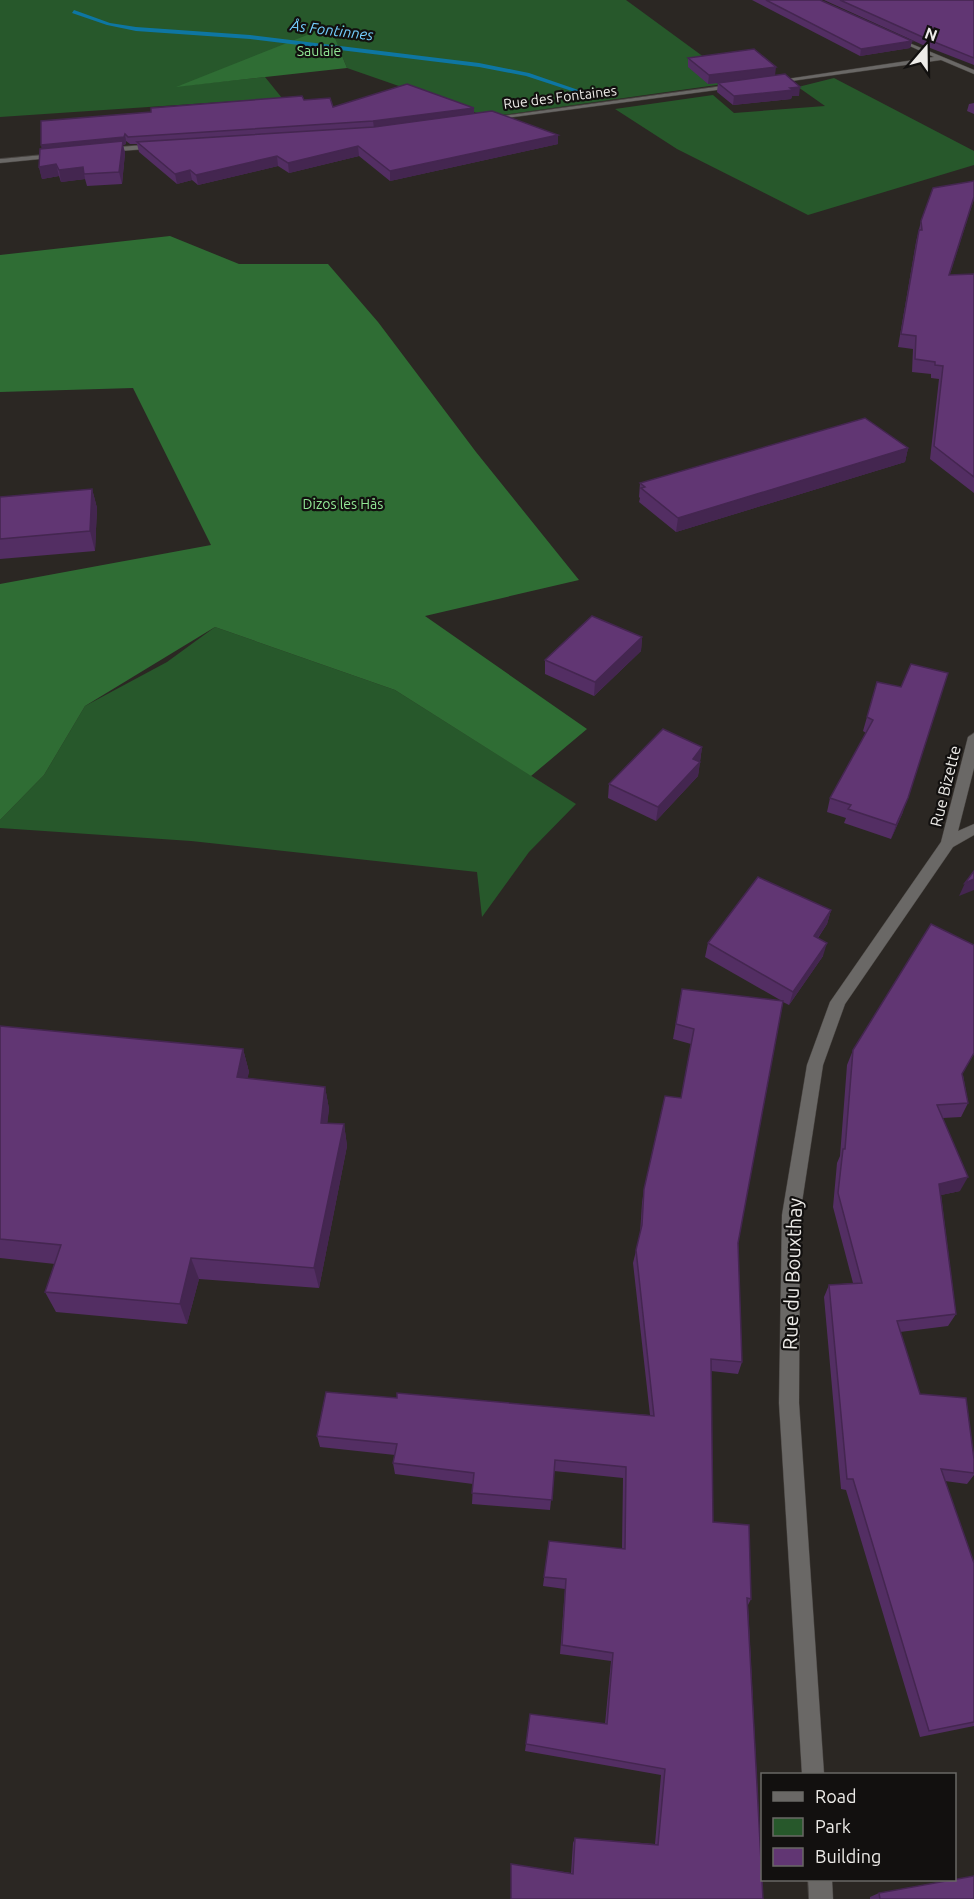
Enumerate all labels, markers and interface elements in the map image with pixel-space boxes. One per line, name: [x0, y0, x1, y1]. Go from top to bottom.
water label: Ås Fontinnes: [288, 16, 375, 44]
north arrow: [896, 18, 956, 78]
text: N: [922, 23, 940, 44]
park label: Saulaie: [297, 43, 341, 59]
street label: Rue des Fontaines: [502, 82, 618, 112]
park label: Dizos les Hås: [303, 496, 383, 512]
street label: Rue Bizette: [926, 744, 964, 828]
street label: Rue du Bouxthay: [778, 1197, 806, 1351]
legend: [761, 1773, 956, 1881]
text: Road: [815, 1786, 857, 1806]
text: Park: [815, 1816, 851, 1836]
text: Building: [815, 1846, 881, 1866]

